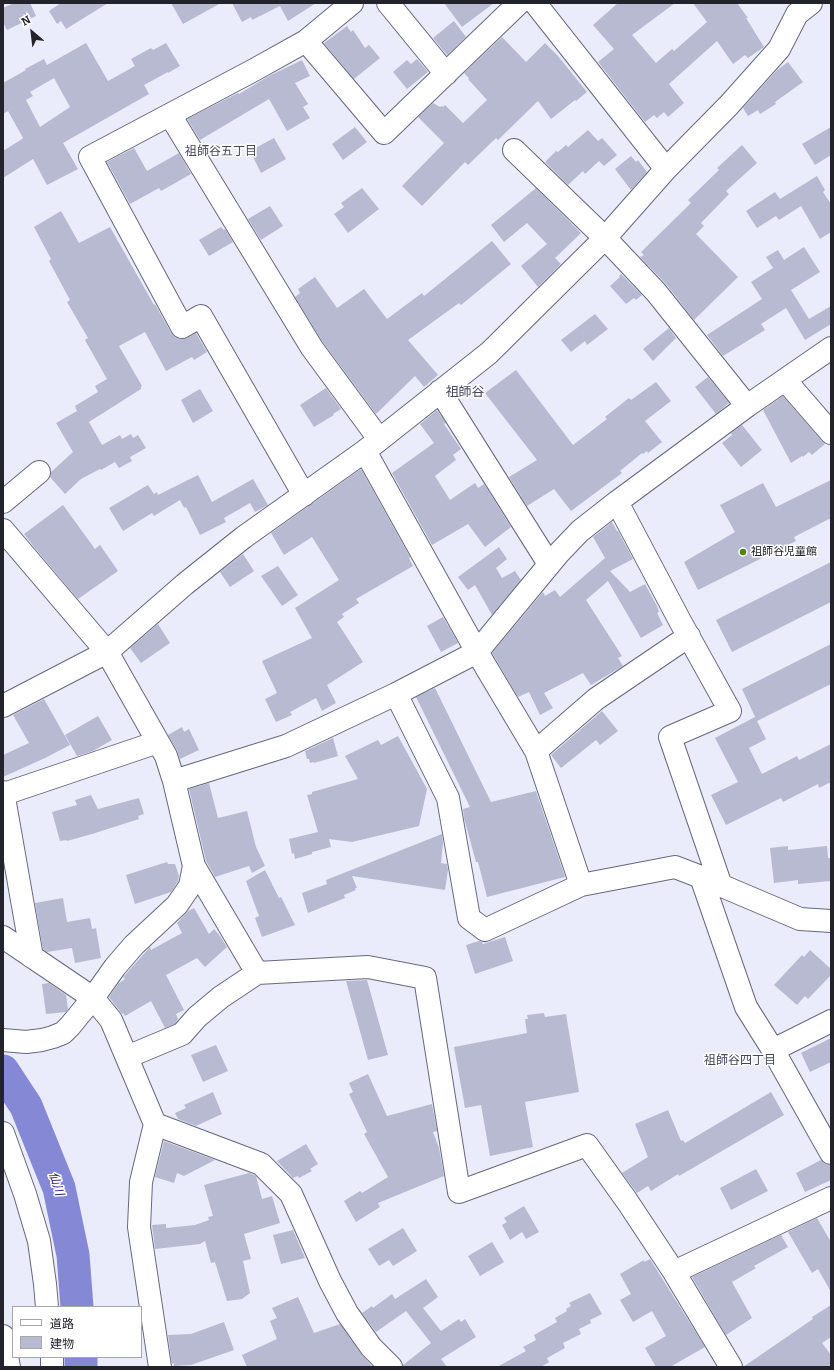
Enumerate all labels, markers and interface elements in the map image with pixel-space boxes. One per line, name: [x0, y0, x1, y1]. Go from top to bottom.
north arrow: [12, 12, 52, 52]
text: N: [19, 13, 33, 29]
district label: 祖師谷五丁目: [185, 145, 257, 159]
district label: 祖師谷: [446, 384, 484, 400]
place label: 祖師谷児童館: [751, 545, 817, 559]
marker: 祖師谷児童館: [738, 547, 748, 557]
district label: 祖師谷四丁目: [704, 1054, 776, 1068]
water label: 仙川: [45, 1170, 67, 1198]
legend: [12, 1306, 142, 1358]
text: 道路: [50, 1317, 74, 1331]
text: 建物: [50, 1337, 74, 1351]

